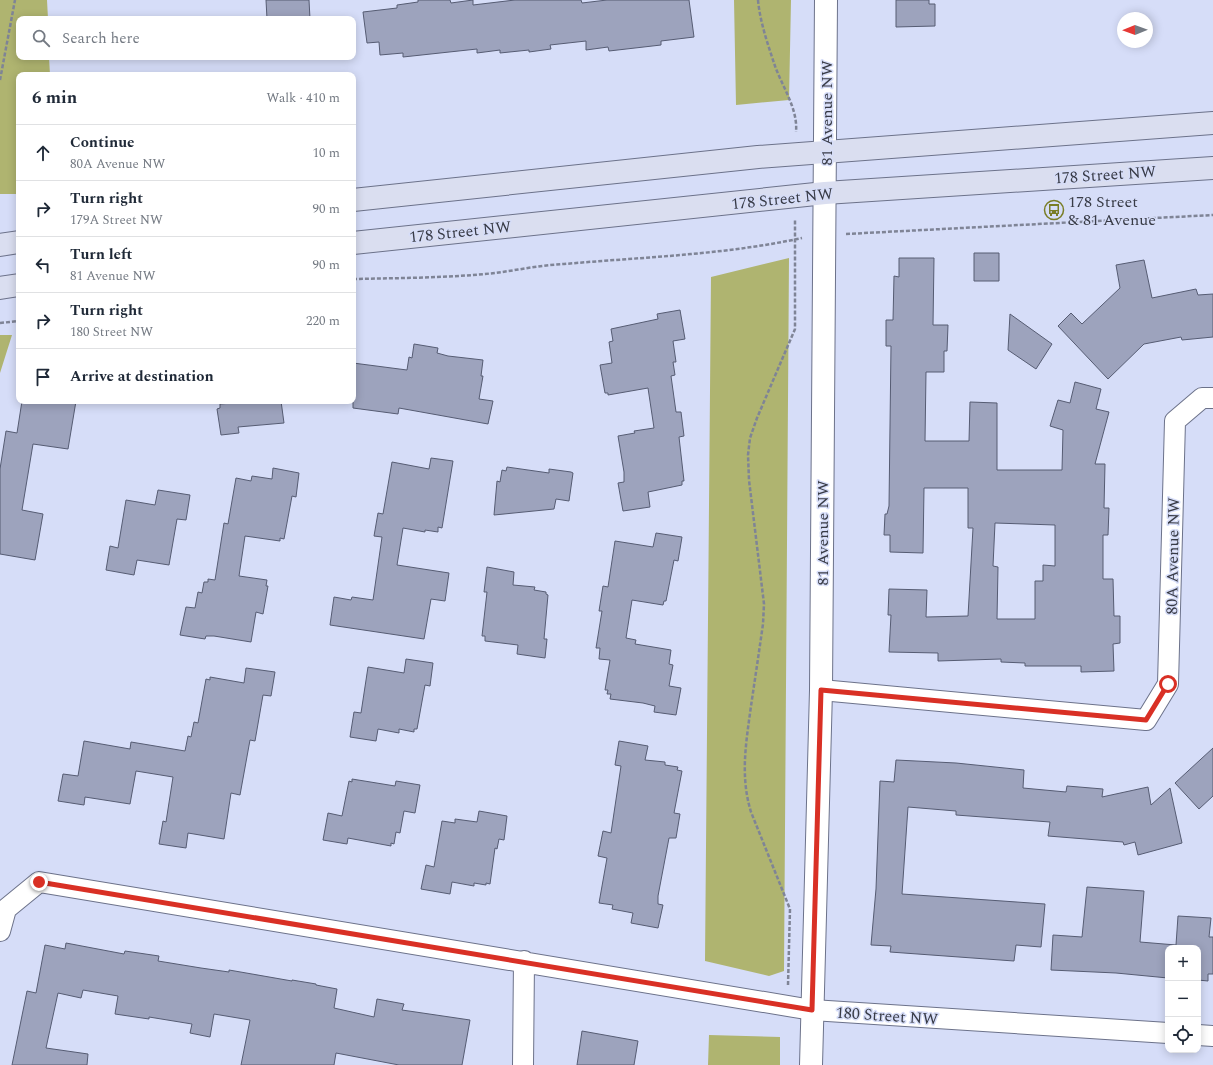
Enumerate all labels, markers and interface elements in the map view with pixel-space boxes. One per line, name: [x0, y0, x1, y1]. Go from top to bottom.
north arrow: [1117, 12, 1153, 48]
search box: [16, 16, 356, 60]
icon: search: [30, 27, 52, 49]
text: Search here: [62, 27, 140, 50]
street label: 81 Avenue NW: [815, 60, 839, 166]
text: 6 min: [32, 85, 77, 111]
text: Walk · 410 m: [266, 88, 340, 108]
text: Continue: [70, 131, 135, 154]
icon: ahead: [32, 142, 54, 164]
text: 10 m: [313, 143, 340, 163]
text: 80A Avenue NW: [70, 154, 165, 174]
street label: 178 Street NW: [1053, 159, 1157, 191]
street label: 178 Street NW: [730, 182, 835, 216]
text: Turn right: [70, 187, 143, 210]
place label: 178 Street & 81 Avenue: [1068, 190, 1156, 232]
icon: right: [32, 198, 54, 220]
text: 90 m: [313, 199, 340, 219]
bus stop icon: 178 Street & 81 Avenue: [1043, 199, 1065, 221]
text: 179A Street NW: [70, 210, 163, 230]
street label: 178 Street NW: [408, 215, 513, 249]
text: Turn left: [70, 243, 132, 266]
icon: left: [32, 254, 54, 276]
text: 90 m: [313, 255, 340, 275]
text: 81 Avenue NW: [70, 266, 155, 286]
text: Turn right: [70, 299, 143, 322]
icon: right: [32, 310, 54, 332]
text: 220 m: [306, 311, 340, 331]
text: 180 Street NW: [70, 322, 153, 342]
text: Arrive at destination: [70, 365, 214, 388]
icon: arrive: [32, 366, 54, 388]
street label: 81 Avenue NW: [811, 480, 835, 586]
street label: 80A Avenue NW: [1160, 497, 1186, 615]
route start: [1159, 675, 1177, 693]
route end: [30, 873, 48, 891]
map controls: [1165, 945, 1201, 1053]
button: +: [1165, 945, 1201, 981]
button: −: [1165, 981, 1201, 1017]
street label: 180 Street NW: [835, 1000, 939, 1032]
button: locate: [1165, 1017, 1201, 1053]

